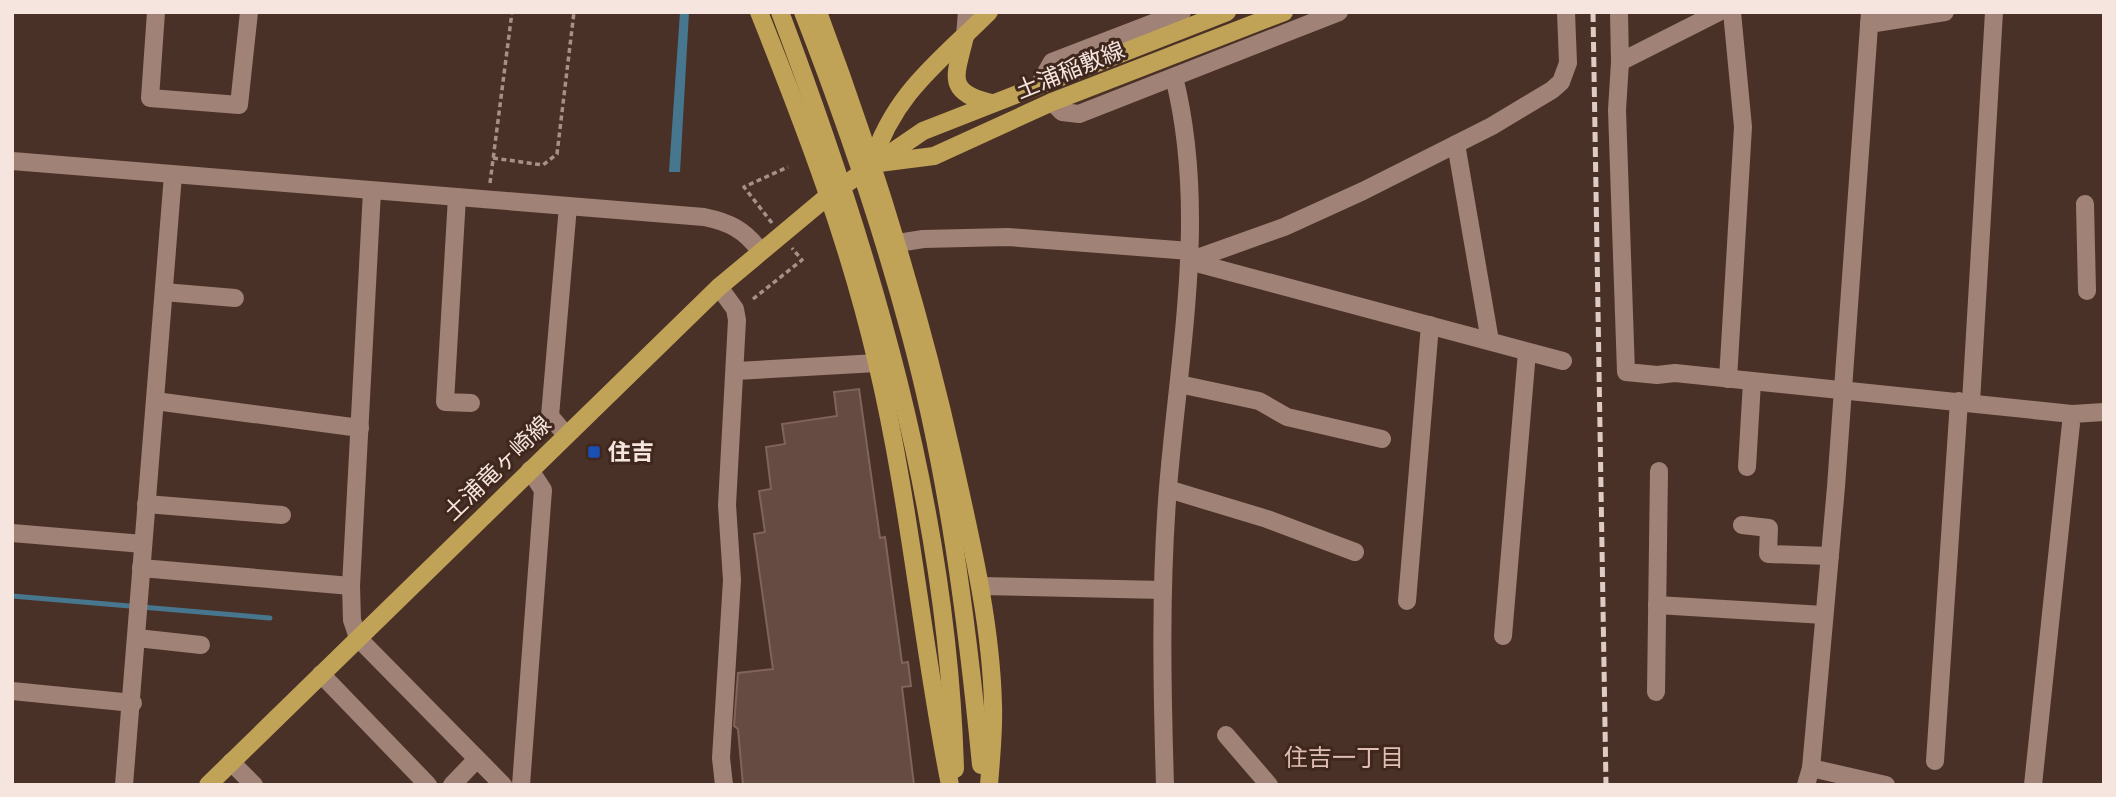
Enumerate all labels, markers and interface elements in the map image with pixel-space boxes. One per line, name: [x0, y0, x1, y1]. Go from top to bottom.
street label: 土浦稲敷線: [1011, 35, 1129, 105]
street label: 土浦竜ヶ崎線: [438, 410, 556, 526]
place label: 住吉: [608, 438, 654, 466]
marker: 住吉: [586, 444, 602, 460]
district label: 住吉一丁目: [1284, 744, 1404, 772]

